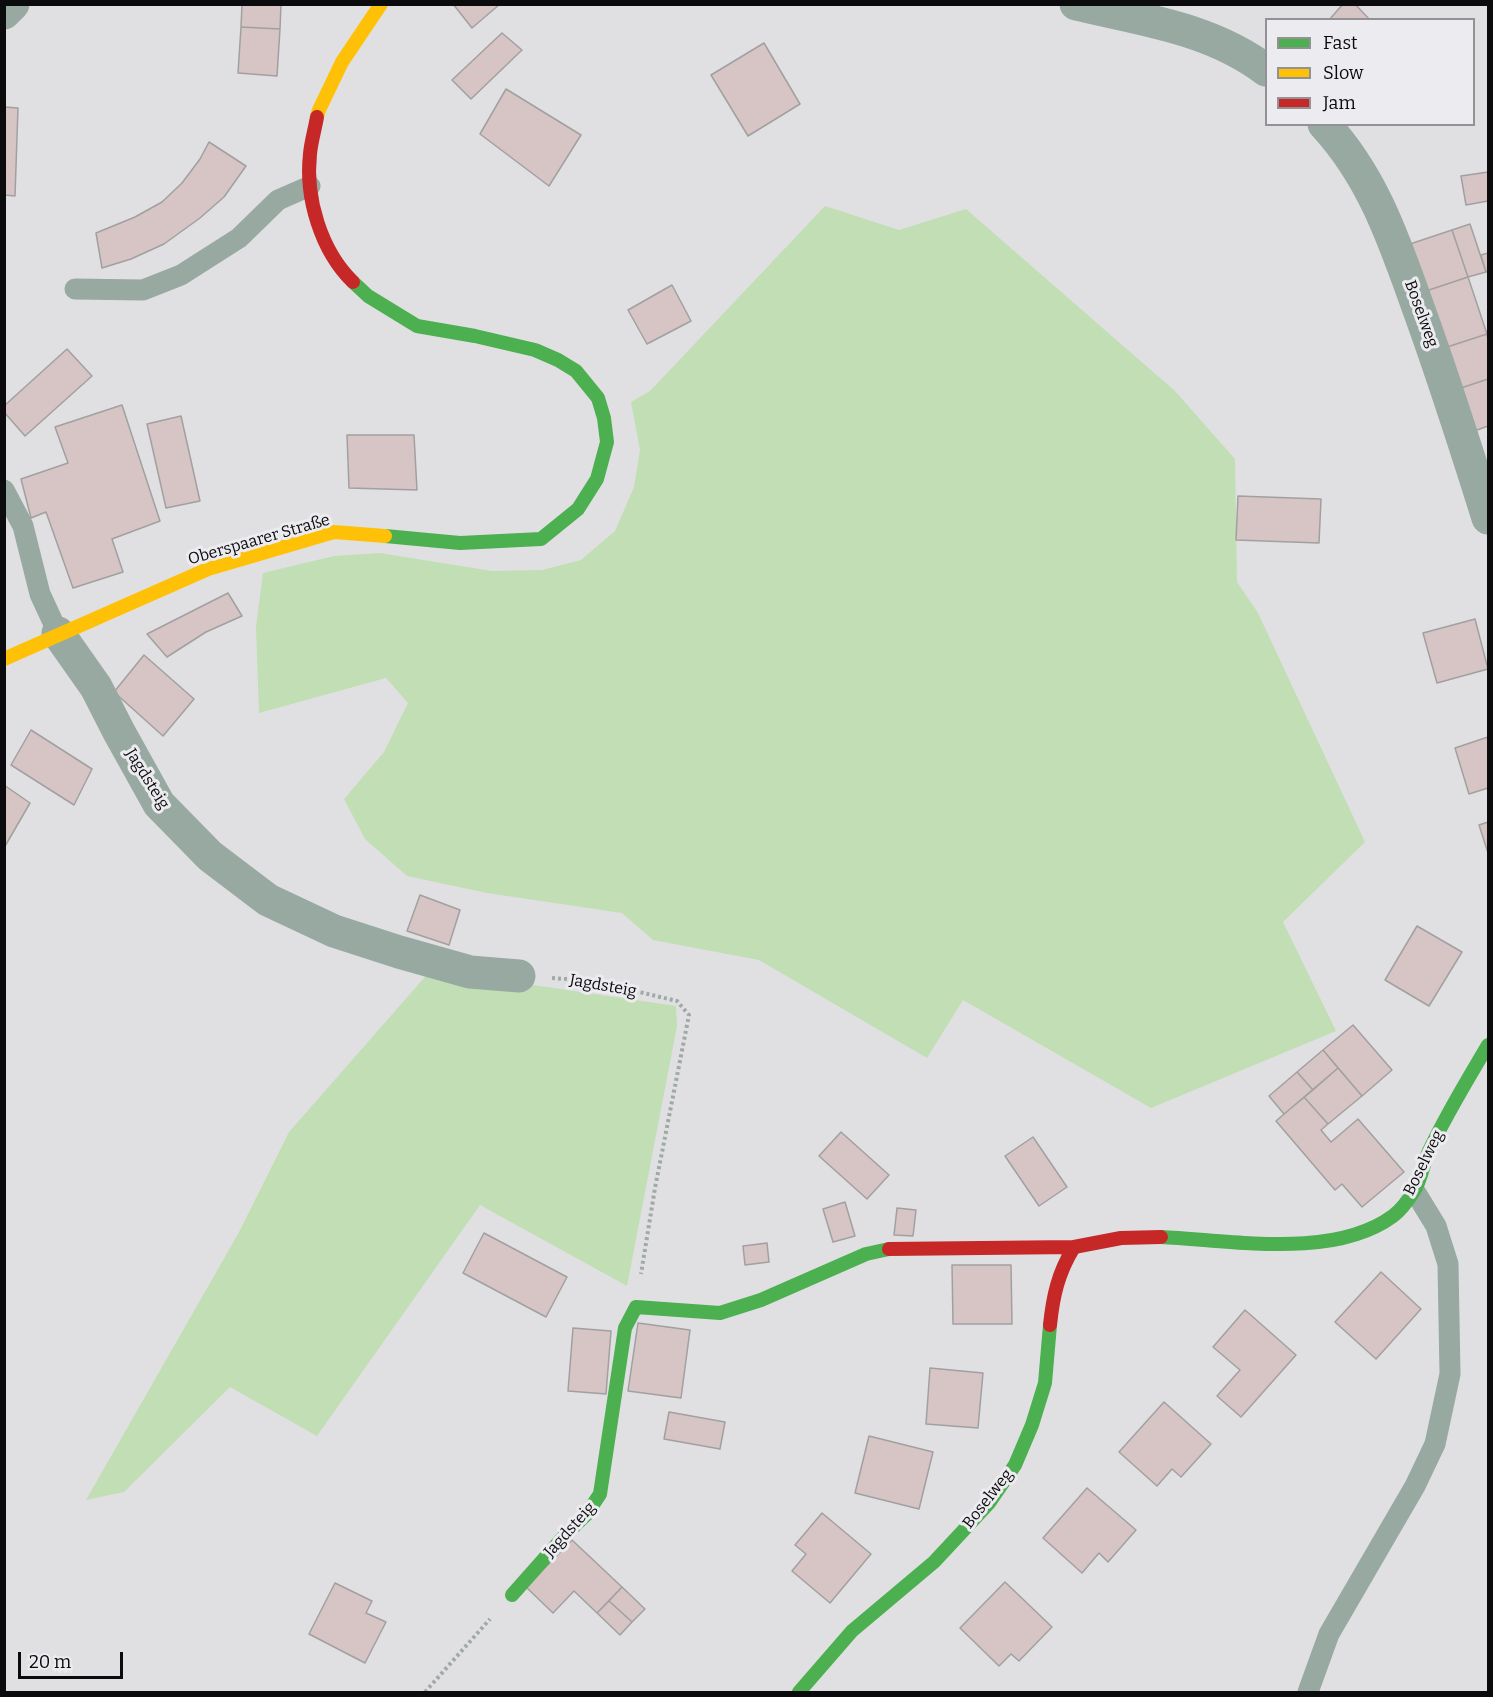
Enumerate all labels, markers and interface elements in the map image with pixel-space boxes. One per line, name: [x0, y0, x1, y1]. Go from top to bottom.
legend: [1265, 18, 1475, 126]
text: Fast: [1323, 32, 1358, 54]
text: Slow: [1323, 62, 1363, 84]
text: Jam: [1323, 92, 1356, 114]
street label: Boselweg: [1400, 278, 1442, 350]
street label: Oberspaarer Straße: [186, 511, 332, 569]
street label: Jagdsteig: [121, 745, 173, 813]
street label: Jagdsteig: [568, 971, 638, 1001]
street label: Boselweg: [1400, 1127, 1448, 1199]
street label: Boselweg: [959, 1465, 1017, 1533]
street label: Jagdsteig: [540, 1498, 600, 1562]
scale bar: [21, 1640, 126, 1678]
text: 20 m: [29, 1651, 71, 1673]

